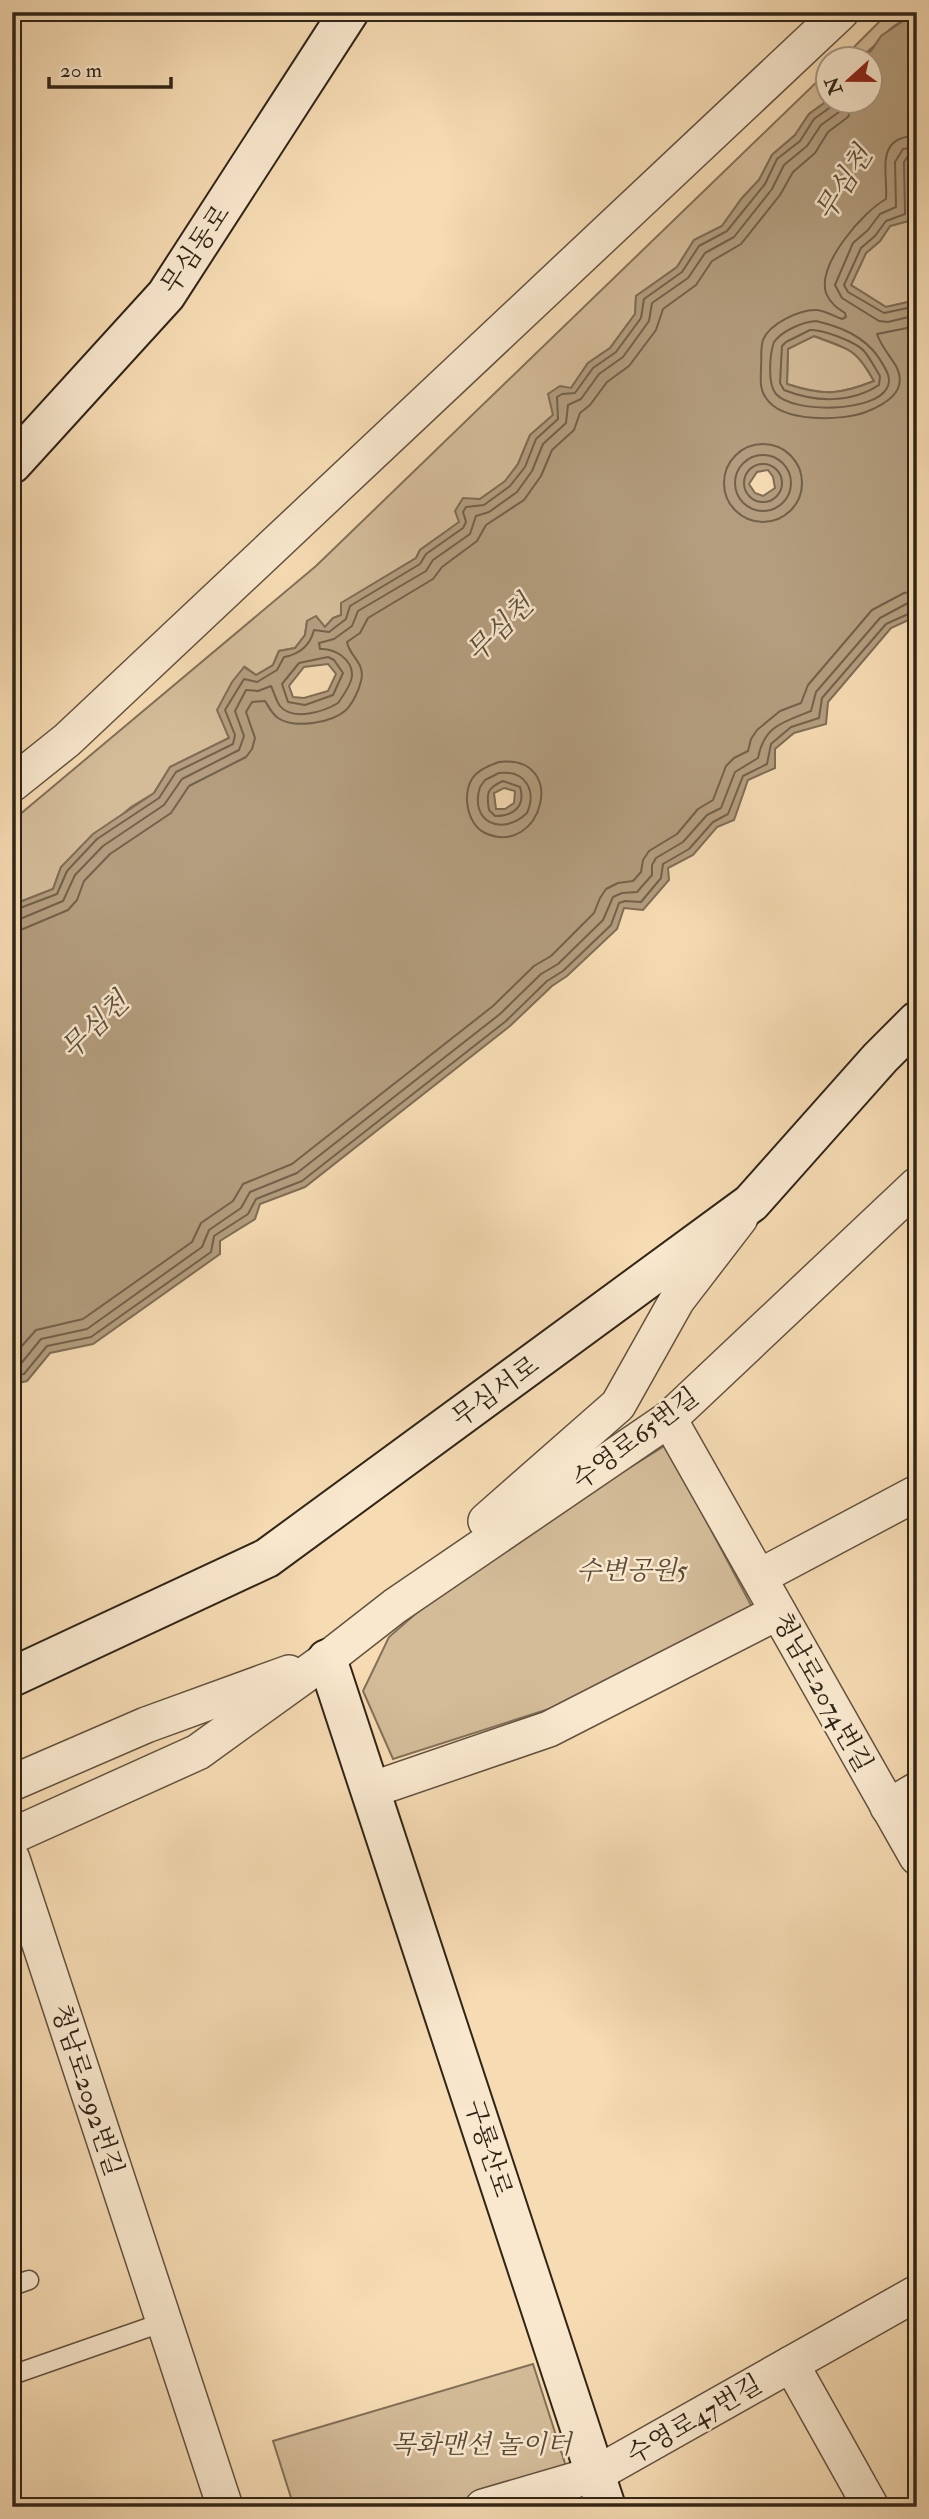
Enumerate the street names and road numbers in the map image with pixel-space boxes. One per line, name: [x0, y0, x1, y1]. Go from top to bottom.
street label: 무심동로: [154, 199, 237, 300]
street label: 무심서로: [446, 1349, 546, 1434]
street label: 수영로65번길: [566, 1381, 705, 1497]
street label: 청남로2074번길: [765, 1607, 879, 1778]
street label: 청남로2092번길: [44, 2000, 130, 2180]
street label: 구룡산로: [457, 2096, 519, 2201]
street label: 수영로47번길: [621, 2368, 768, 2471]

